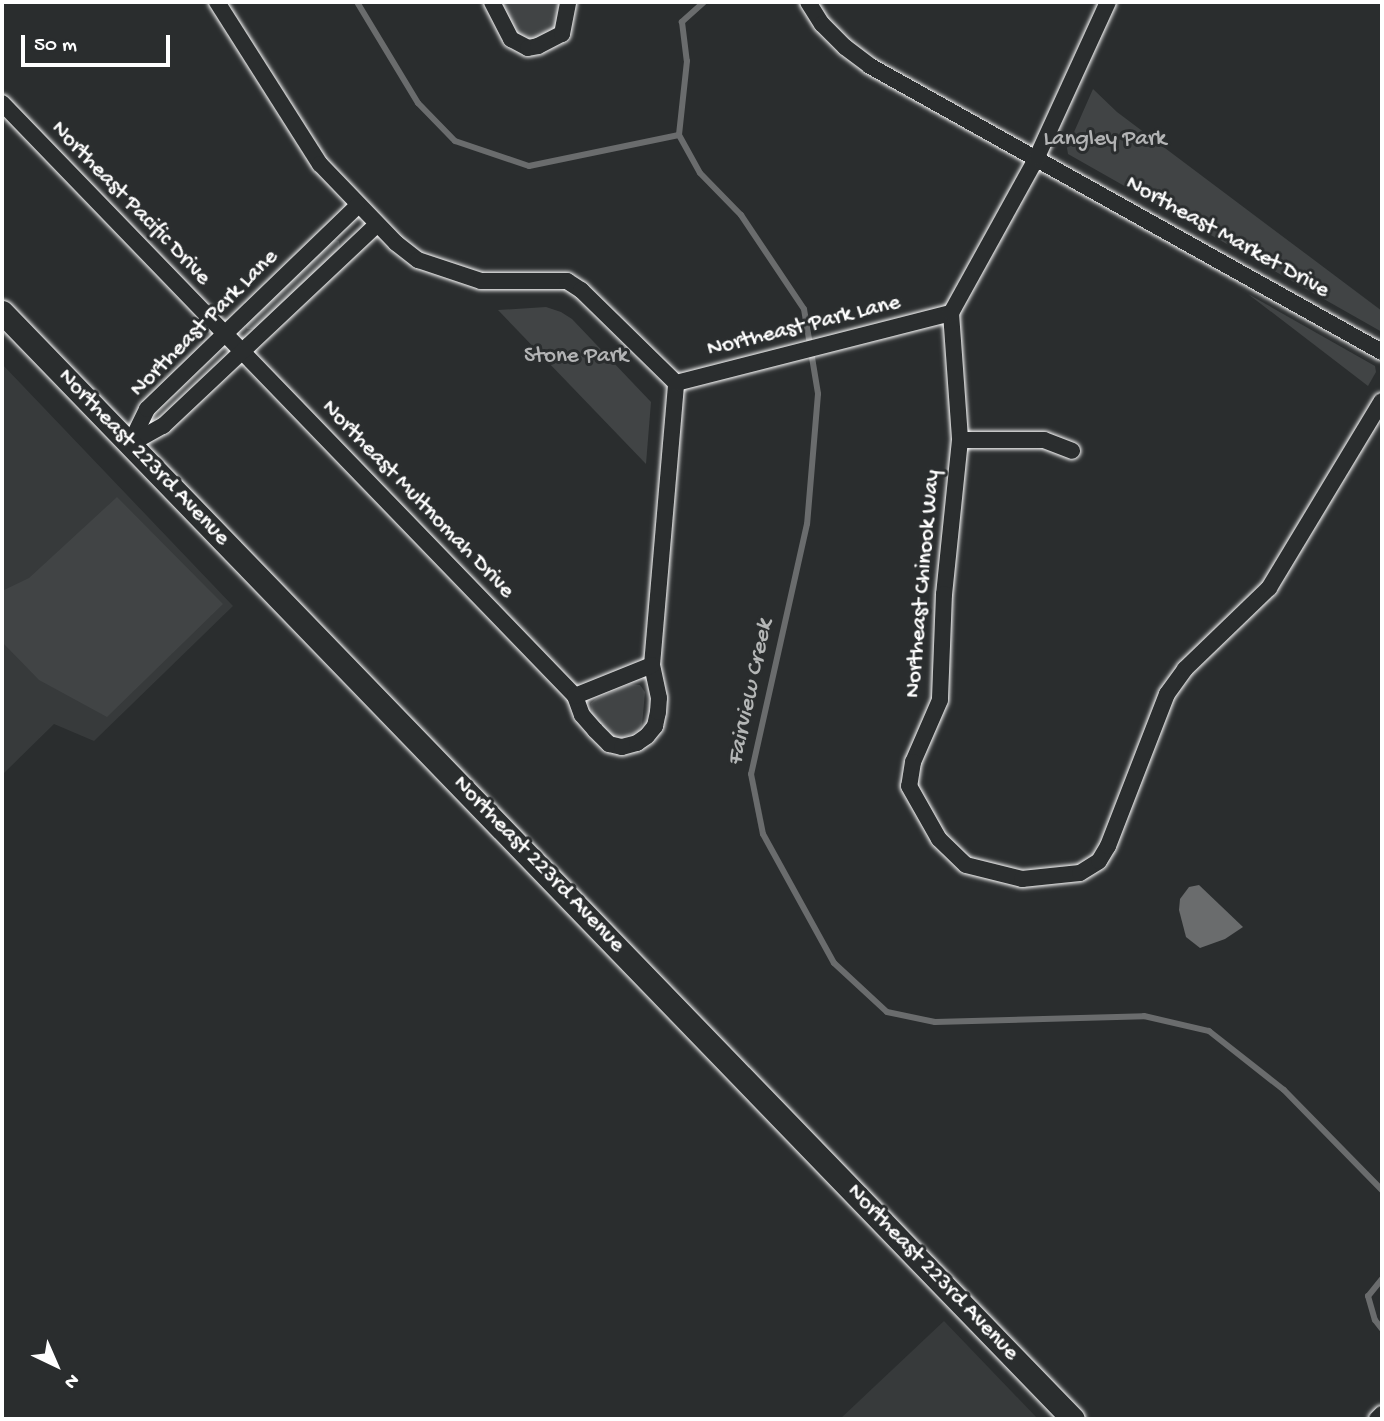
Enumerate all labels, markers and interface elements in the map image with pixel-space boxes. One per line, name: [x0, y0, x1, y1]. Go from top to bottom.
scale bar: [24, 21, 173, 65]
text: 50 m: [34, 34, 77, 59]
street label: Northeast Pacific Drive: [44, 116, 216, 292]
park label: Langley Park: [1044, 126, 1166, 154]
street label: Northeast Market Drive: [1120, 170, 1334, 306]
street label: Northeast Park Lane: [125, 244, 285, 404]
street label: Northeast Park Lane: [705, 290, 903, 364]
park label: Stone Park: [524, 343, 628, 371]
street label: Northeast 223rd Avenue: [51, 364, 235, 552]
street label: Northeast Multnomah Drive: [315, 395, 519, 605]
street label: Northeast Chinook Way: [900, 469, 948, 699]
water label: Fairview Creek: [721, 617, 781, 769]
street label: Northeast 223rd Avenue: [446, 771, 630, 959]
street label: Northeast 223rd Avenue: [840, 1179, 1024, 1367]
north arrow: [21, 1330, 91, 1400]
text: N: [58, 1368, 83, 1393]

